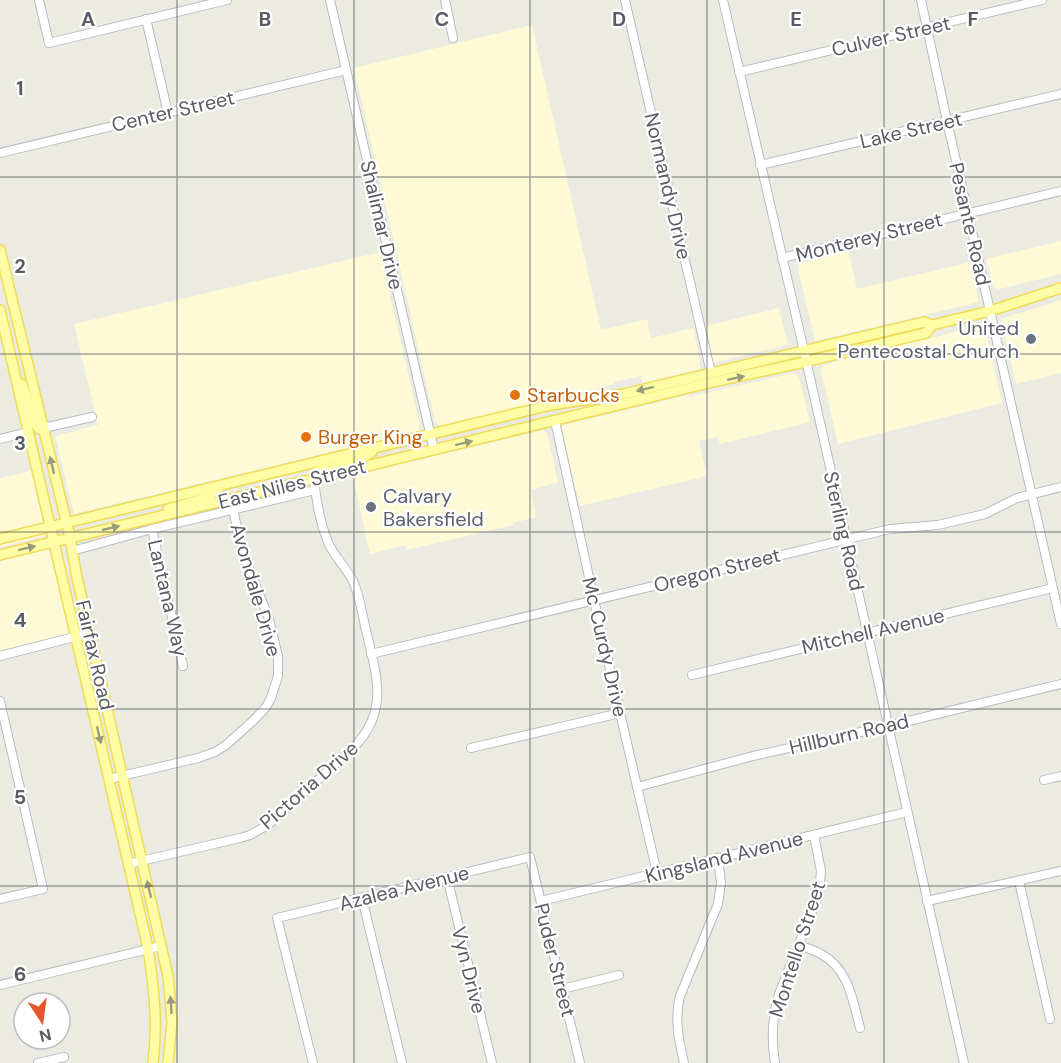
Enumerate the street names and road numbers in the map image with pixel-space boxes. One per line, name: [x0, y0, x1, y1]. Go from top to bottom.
street label: Culver Street: [829, 10, 953, 62]
street label: Center Street: [109, 84, 237, 138]
street label: Lake Street: [857, 106, 965, 154]
street label: Normandy Drive: [639, 110, 697, 262]
street label: Shalimar Drive: [354, 158, 410, 292]
street label: Pesante Road: [943, 160, 997, 288]
street label: Monterey Street: [793, 206, 945, 268]
street label: East Niles Street: [215, 453, 369, 515]
street label: Sterling Road: [818, 469, 870, 593]
street label: Avondale Drive: [225, 520, 287, 660]
street label: Lantana Way: [142, 537, 194, 659]
street label: Oregon Street: [651, 542, 783, 598]
street label: Mc Curdy Drive: [576, 575, 634, 719]
street label: Fairfax Road: [70, 597, 120, 713]
street label: Mitchell Avenue: [799, 602, 947, 660]
street label: Hillburn Road: [787, 708, 911, 760]
street label: Pictoria Drive: [254, 735, 364, 835]
street label: Kingsland Avenue: [642, 825, 806, 889]
street label: Azalea Avenue: [336, 859, 472, 917]
street label: Montello Street: [763, 877, 831, 1020]
street label: Puder Street: [528, 900, 582, 1020]
street label: Vyn Drive: [446, 924, 492, 1016]

